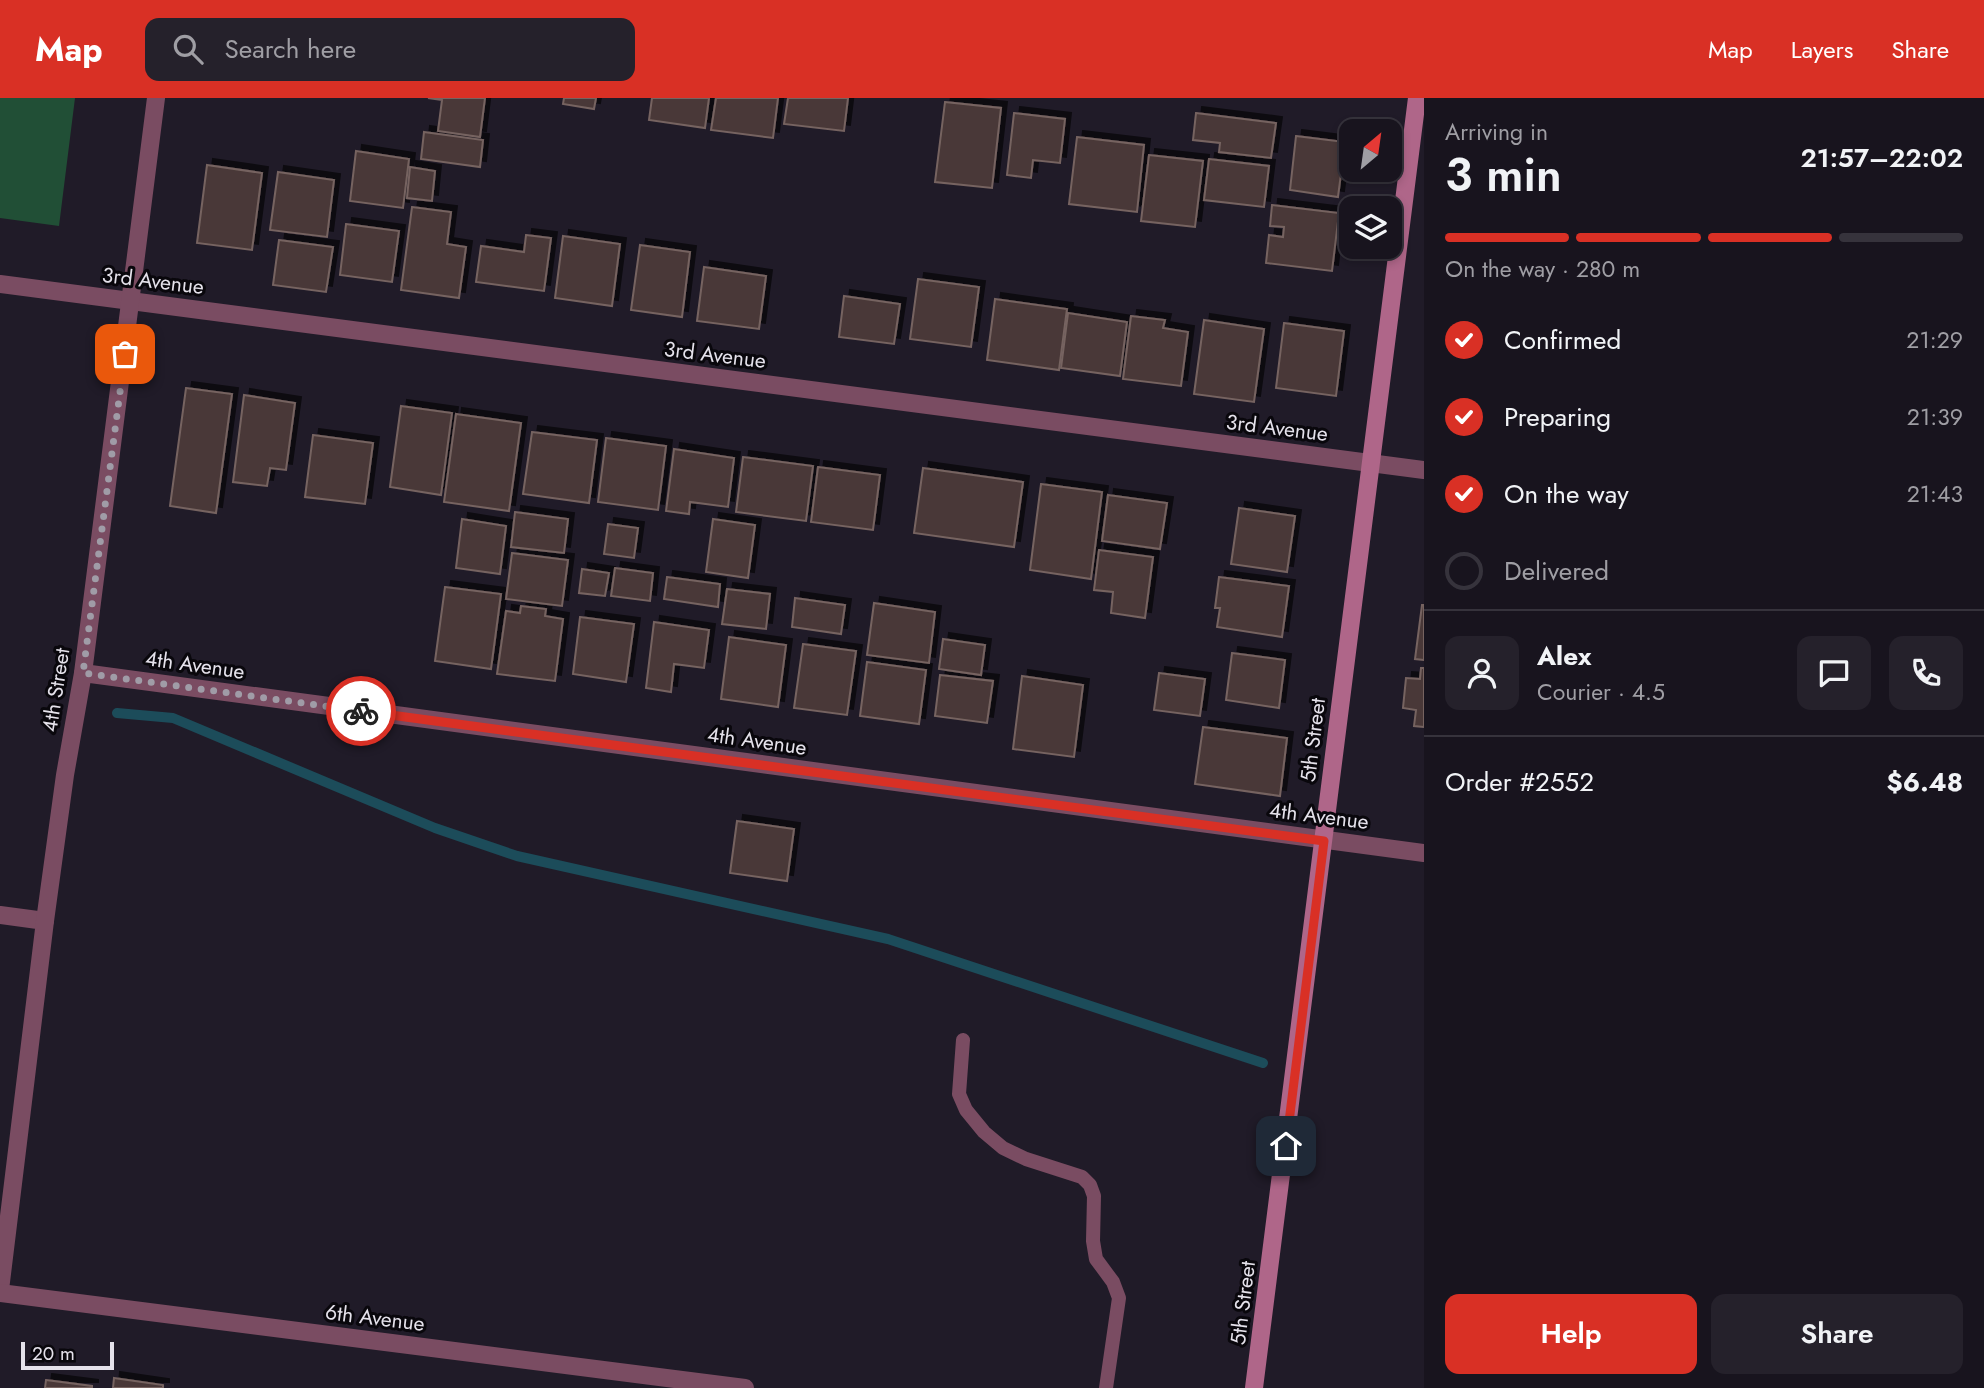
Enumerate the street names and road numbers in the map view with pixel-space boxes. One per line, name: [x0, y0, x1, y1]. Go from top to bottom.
street label: 3rd Avenue: [100, 260, 206, 302]
street label: 3rd Avenue: [662, 334, 768, 376]
street label: 3rd Avenue: [1224, 407, 1330, 449]
street label: 4th Avenue: [143, 643, 247, 687]
street label: 4th Street: [35, 646, 77, 734]
street label: 5th Street: [1293, 696, 1333, 784]
street label: 4th Avenue: [705, 719, 809, 763]
street label: 4th Avenue: [1268, 795, 1371, 837]
street label: 5th Street: [1223, 1259, 1263, 1347]
street label: 6th Avenue: [324, 1297, 427, 1339]

